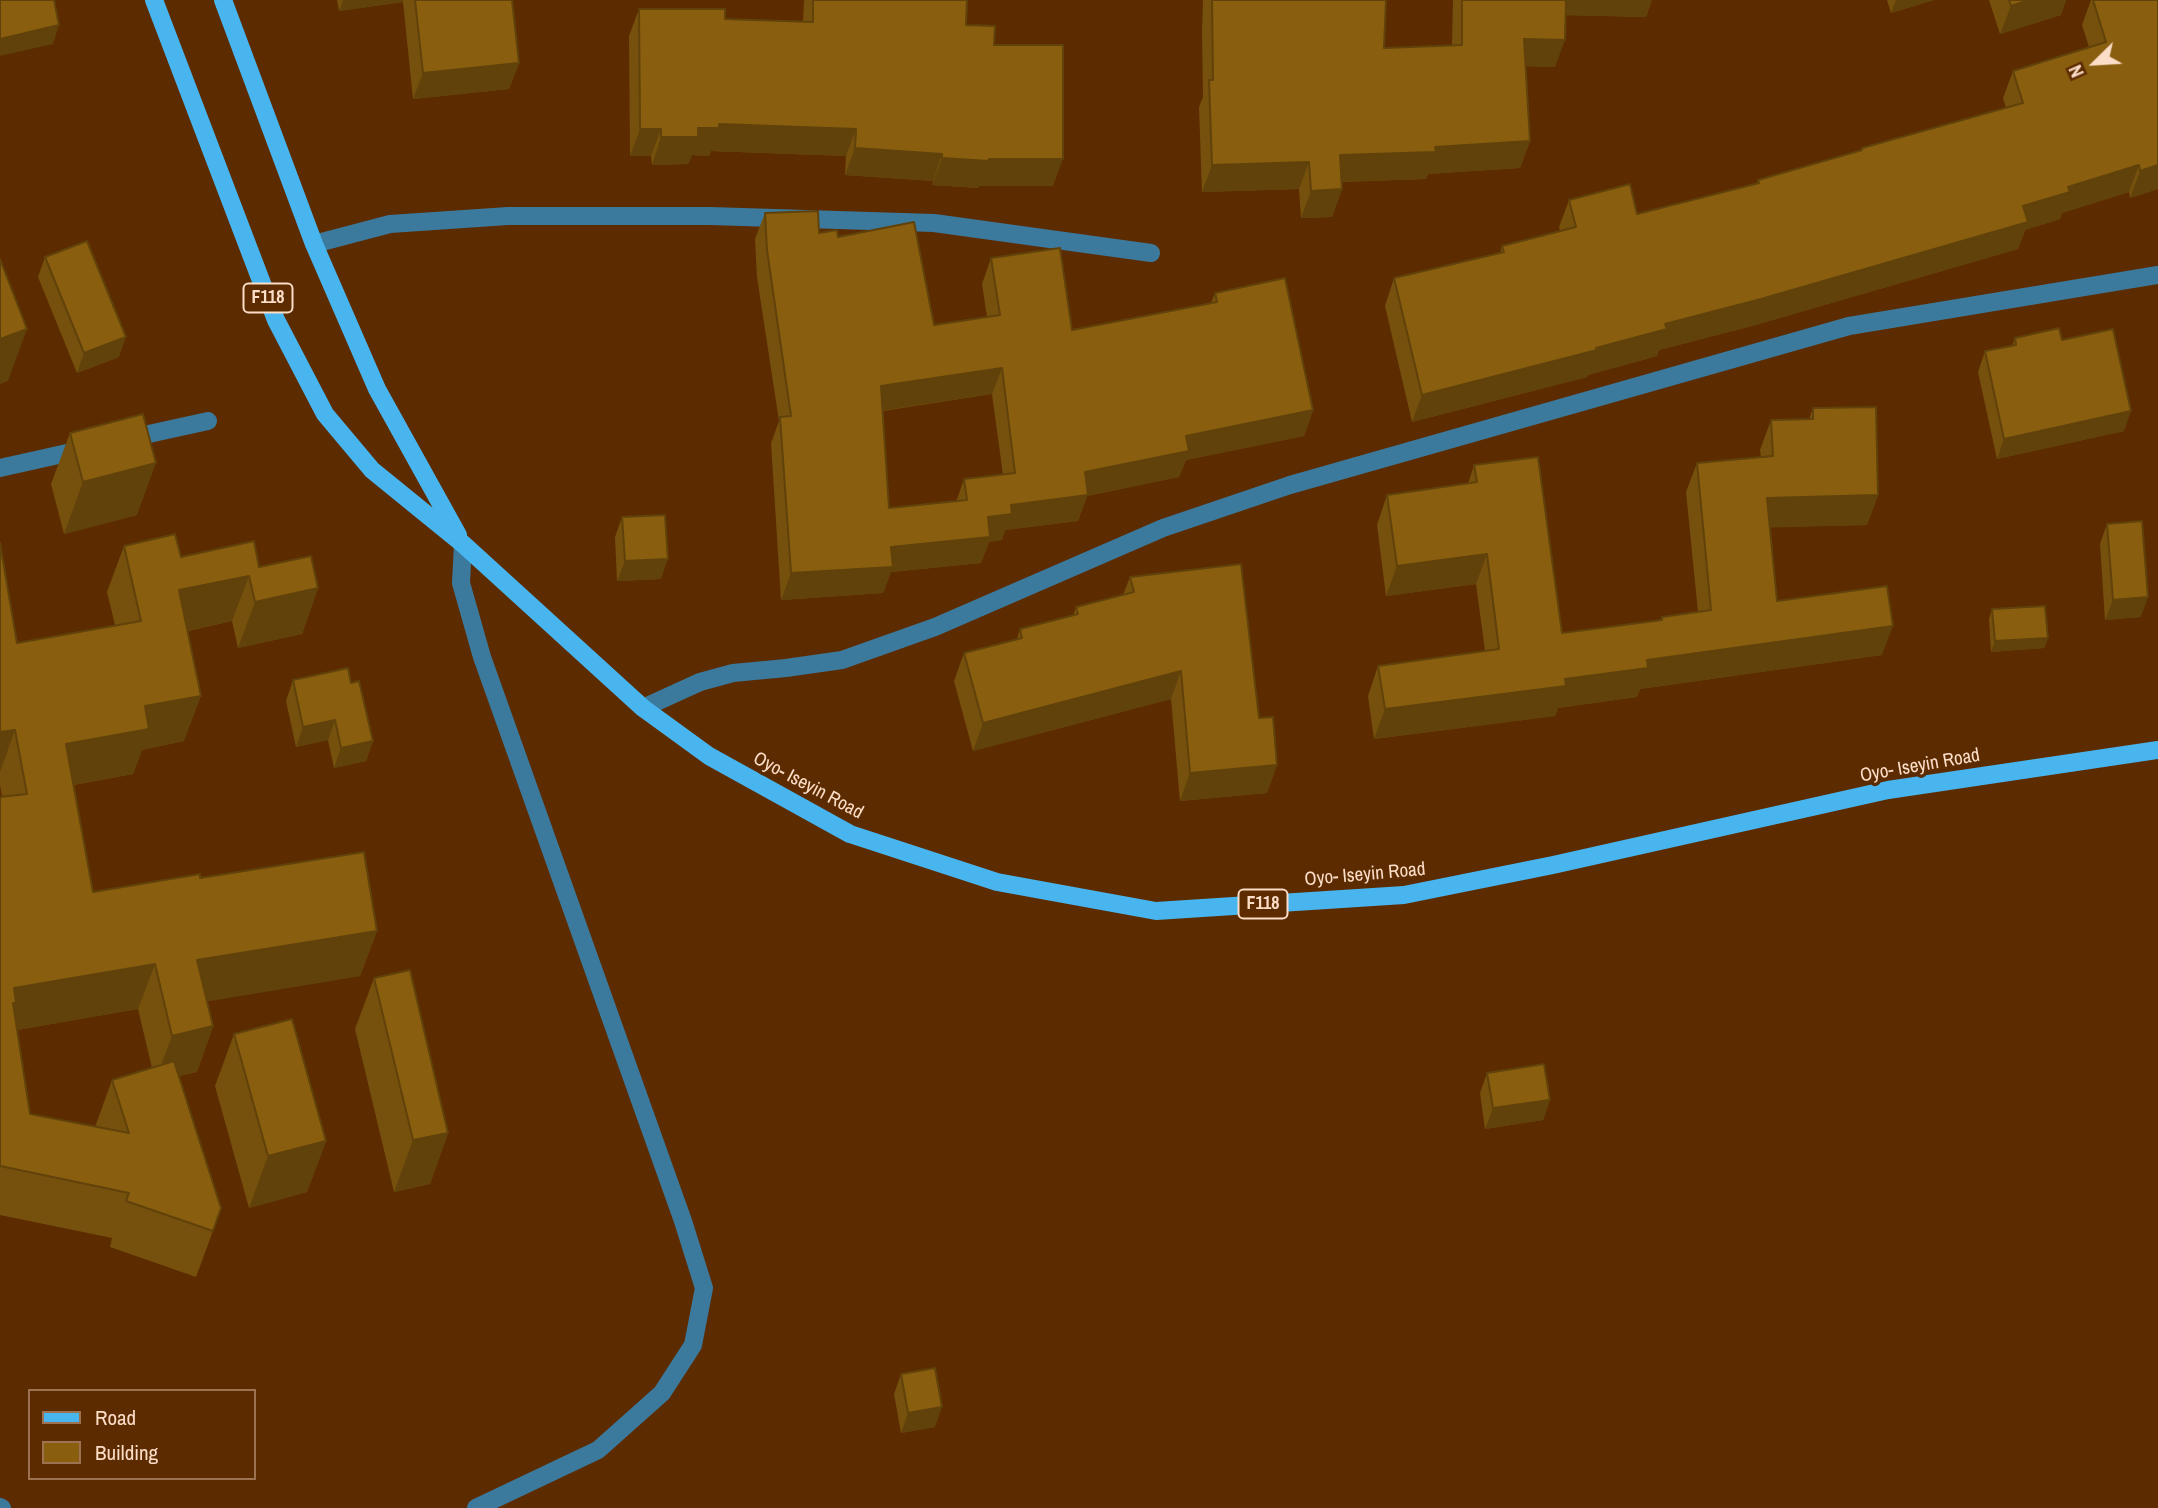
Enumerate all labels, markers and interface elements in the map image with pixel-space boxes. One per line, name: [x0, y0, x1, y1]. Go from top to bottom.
north arrow: [2060, 28, 2130, 98]
text: N: [2062, 61, 2090, 82]
road number: F118: [244, 284, 292, 312]
street label: Oyo- Iseyin Road: [1858, 744, 1982, 788]
street label: Oyo- Iseyin Road: [749, 747, 867, 825]
street label: Oyo- Iseyin Road: [1304, 858, 1426, 892]
road number: F118: [1238, 890, 1288, 918]
legend: [28, 1389, 256, 1480]
text: Road: [95, 1403, 136, 1432]
text: Building: [95, 1438, 158, 1467]

